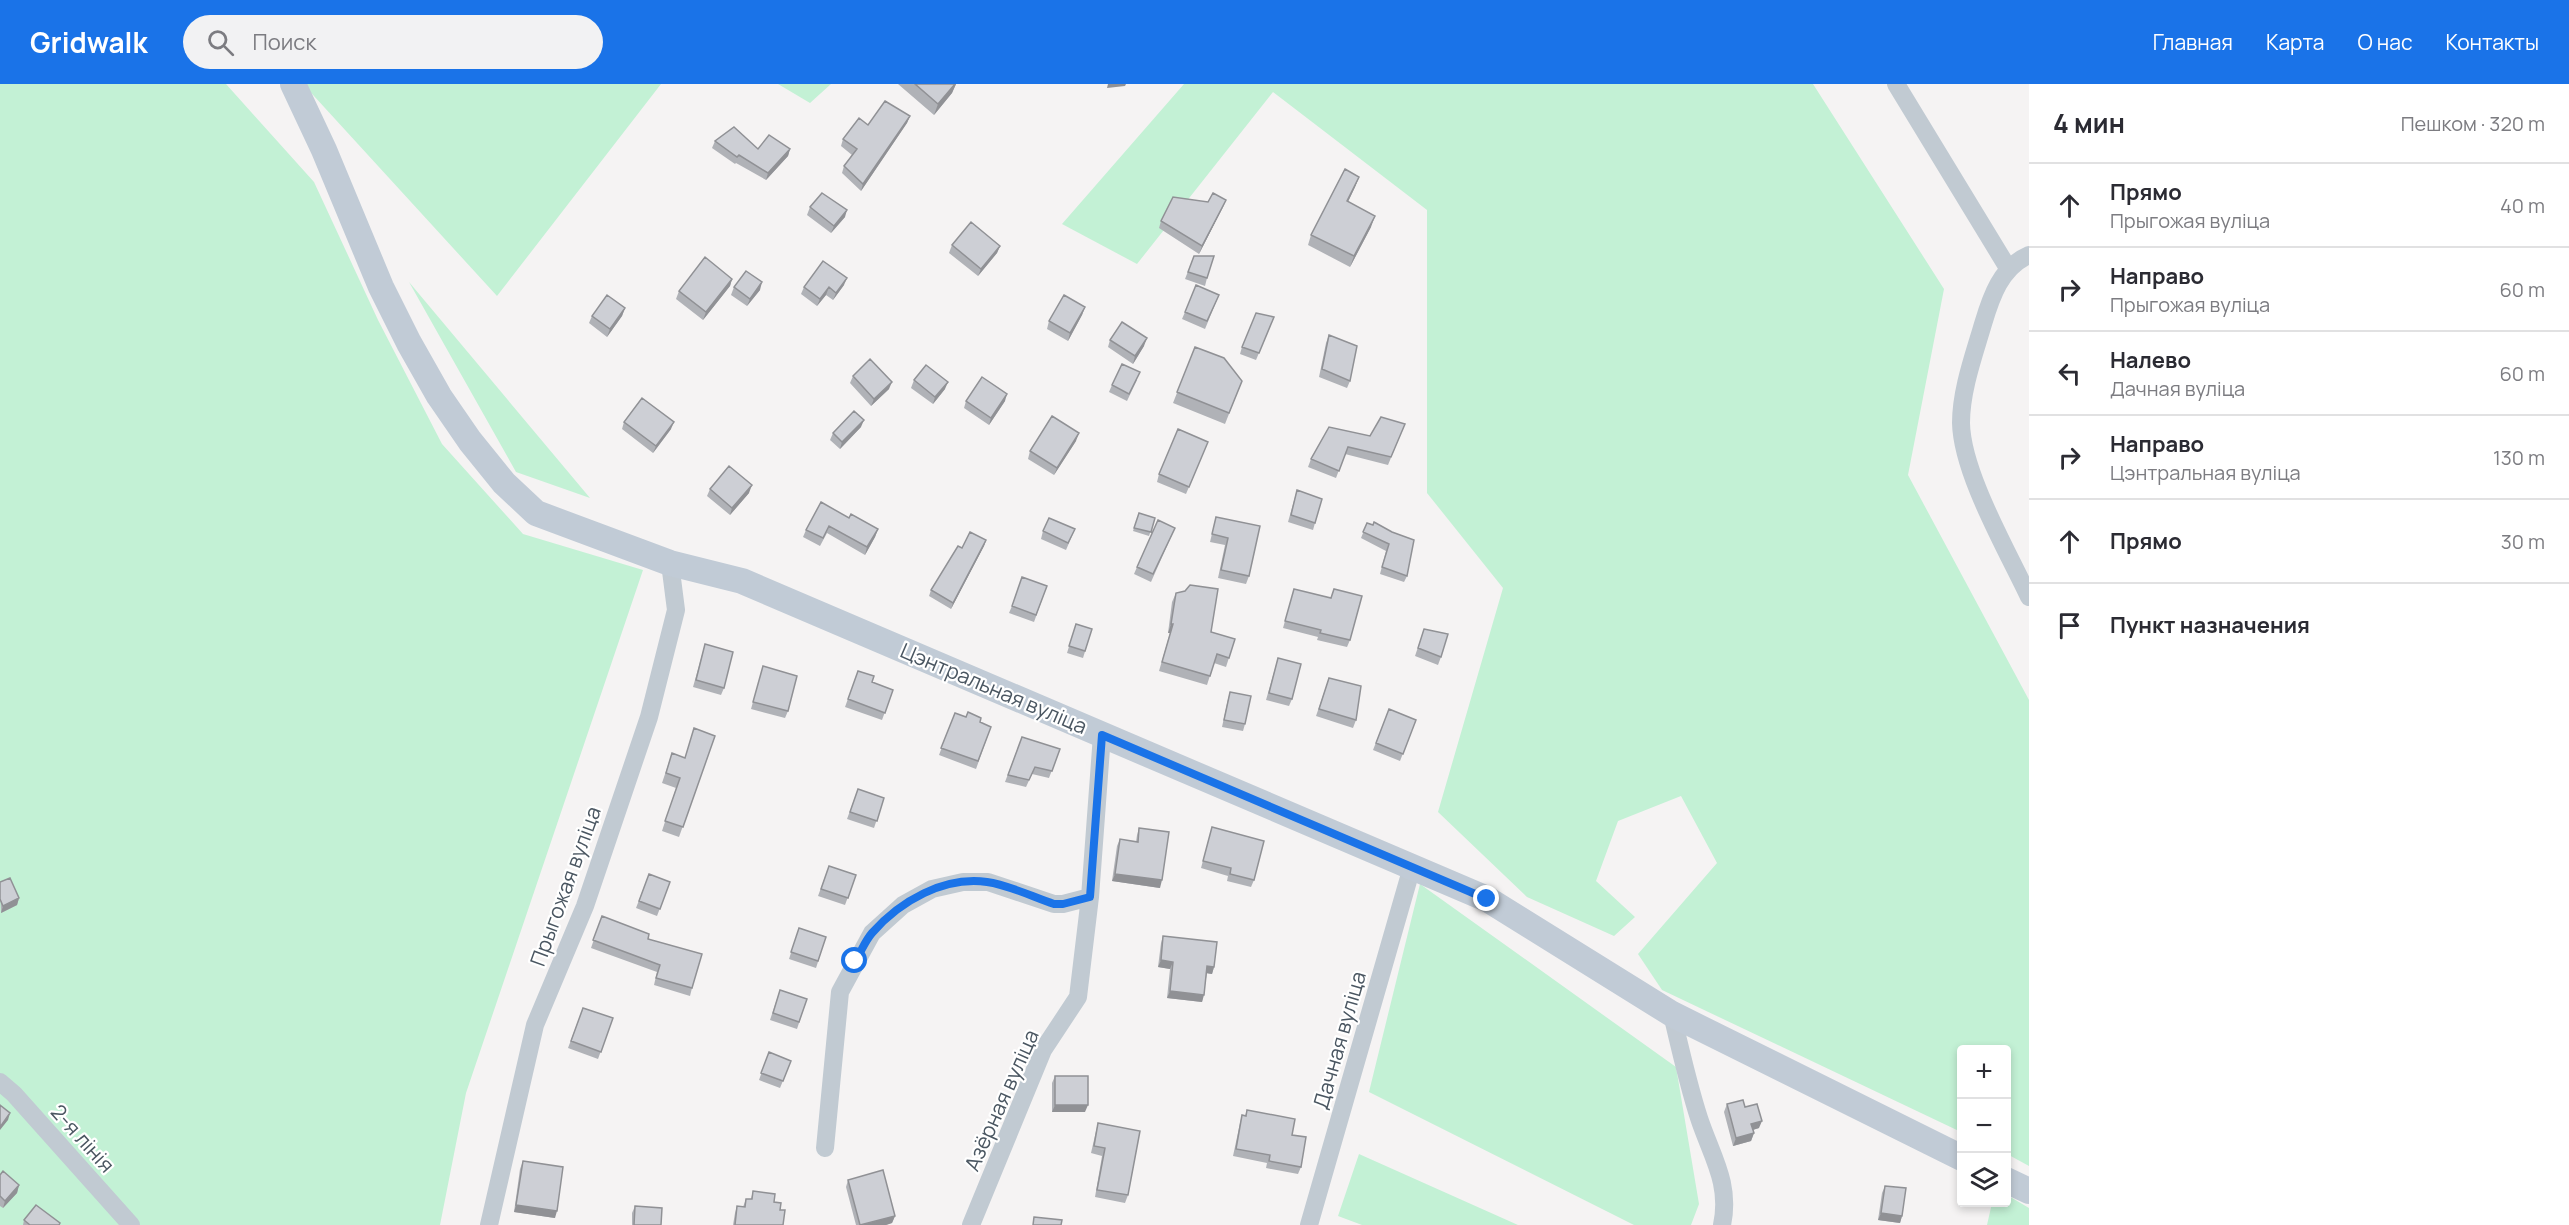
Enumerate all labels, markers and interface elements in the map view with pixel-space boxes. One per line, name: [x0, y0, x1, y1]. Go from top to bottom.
search box: [183, 15, 603, 69]
text: Gridwalk: [30, 23, 147, 61]
icon: search: [204, 26, 237, 59]
text: Поиск: [252, 27, 316, 57]
text: Главная: [2153, 28, 2233, 56]
text: Карта: [2266, 28, 2324, 56]
text: О нас: [2357, 28, 2413, 56]
text: Контакты: [2446, 28, 2539, 56]
text: 4 мин: [2053, 105, 2125, 141]
text: Пешком · 320 m: [2401, 110, 2545, 137]
text: Прямо: [2110, 177, 2182, 207]
icon: ahead: [2053, 189, 2086, 222]
text: 40 m: [2500, 192, 2545, 219]
text: Прыгожая вуліца: [2110, 207, 2270, 234]
text: Направо: [2110, 261, 2204, 291]
icon: right: [2053, 273, 2086, 306]
text: 60 m: [2499, 276, 2545, 303]
text: Прыгожая вуліца: [2110, 291, 2270, 318]
text: Налево: [2110, 345, 2191, 375]
icon: left: [2053, 357, 2086, 390]
text: 60 m: [2499, 360, 2545, 387]
text: Дачная вуліца: [2110, 375, 2245, 402]
text: Направо: [2110, 429, 2204, 459]
icon: right: [2053, 441, 2086, 474]
text: 130 m: [2493, 444, 2545, 471]
text: Цэнтральная вуліца: [2110, 459, 2301, 486]
icon: ahead: [2053, 525, 2086, 558]
text: Прямо: [2110, 526, 2182, 556]
text: 30 m: [2501, 528, 2545, 555]
icon: arrive: [2053, 609, 2086, 642]
text: Пункт назначения: [2110, 610, 2310, 640]
street label: Цэнтральная вуліца: [896, 636, 1092, 740]
street label: Прыгожая вуліца: [523, 802, 607, 970]
route end: [1473, 885, 1499, 911]
route start: [841, 947, 867, 973]
street label: Дачная вуліца: [1306, 968, 1372, 1112]
street label: Азёрная вуліца: [957, 1025, 1045, 1175]
map controls: [1957, 1045, 2011, 1207]
button: +: [1957, 1045, 2011, 1099]
street label: 2-я лінія: [45, 1098, 121, 1178]
button: −: [1957, 1099, 2011, 1153]
button: layers: [1957, 1153, 2011, 1207]

